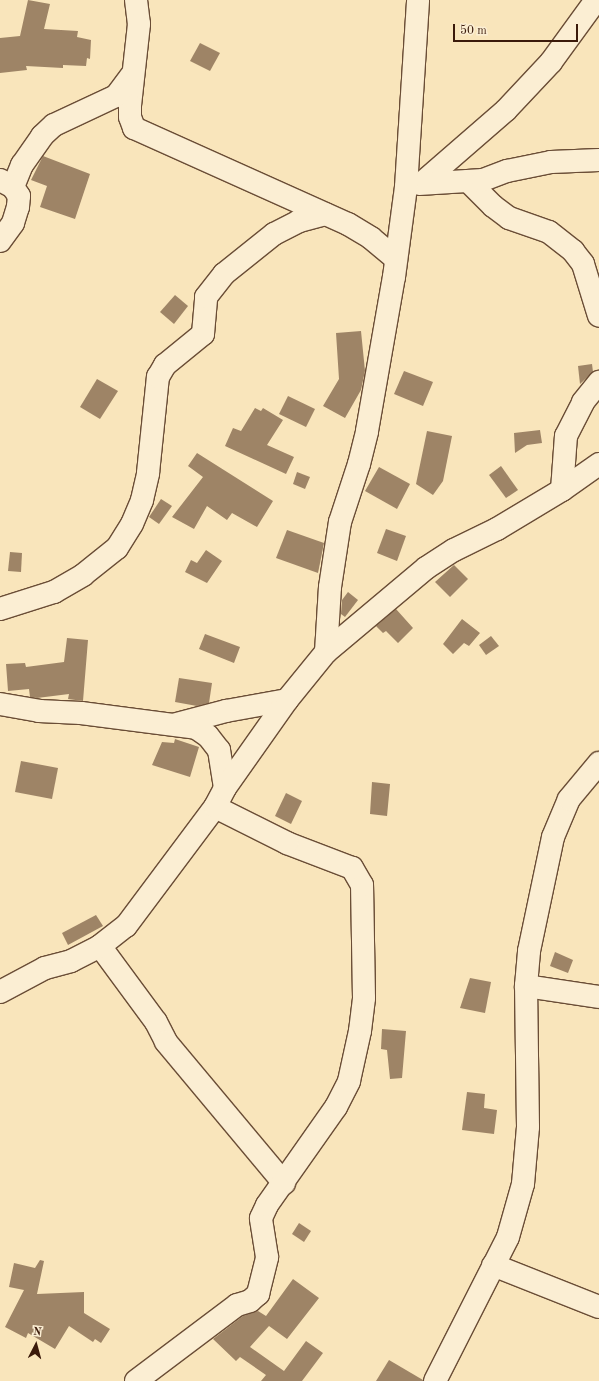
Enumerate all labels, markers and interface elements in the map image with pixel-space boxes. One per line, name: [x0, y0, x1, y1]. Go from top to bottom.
scale bar: [455, 16, 580, 42]
text: 50 m: [460, 25, 487, 37]
north arrow: [16, 1325, 56, 1365]
text: N: [33, 1327, 42, 1338]

